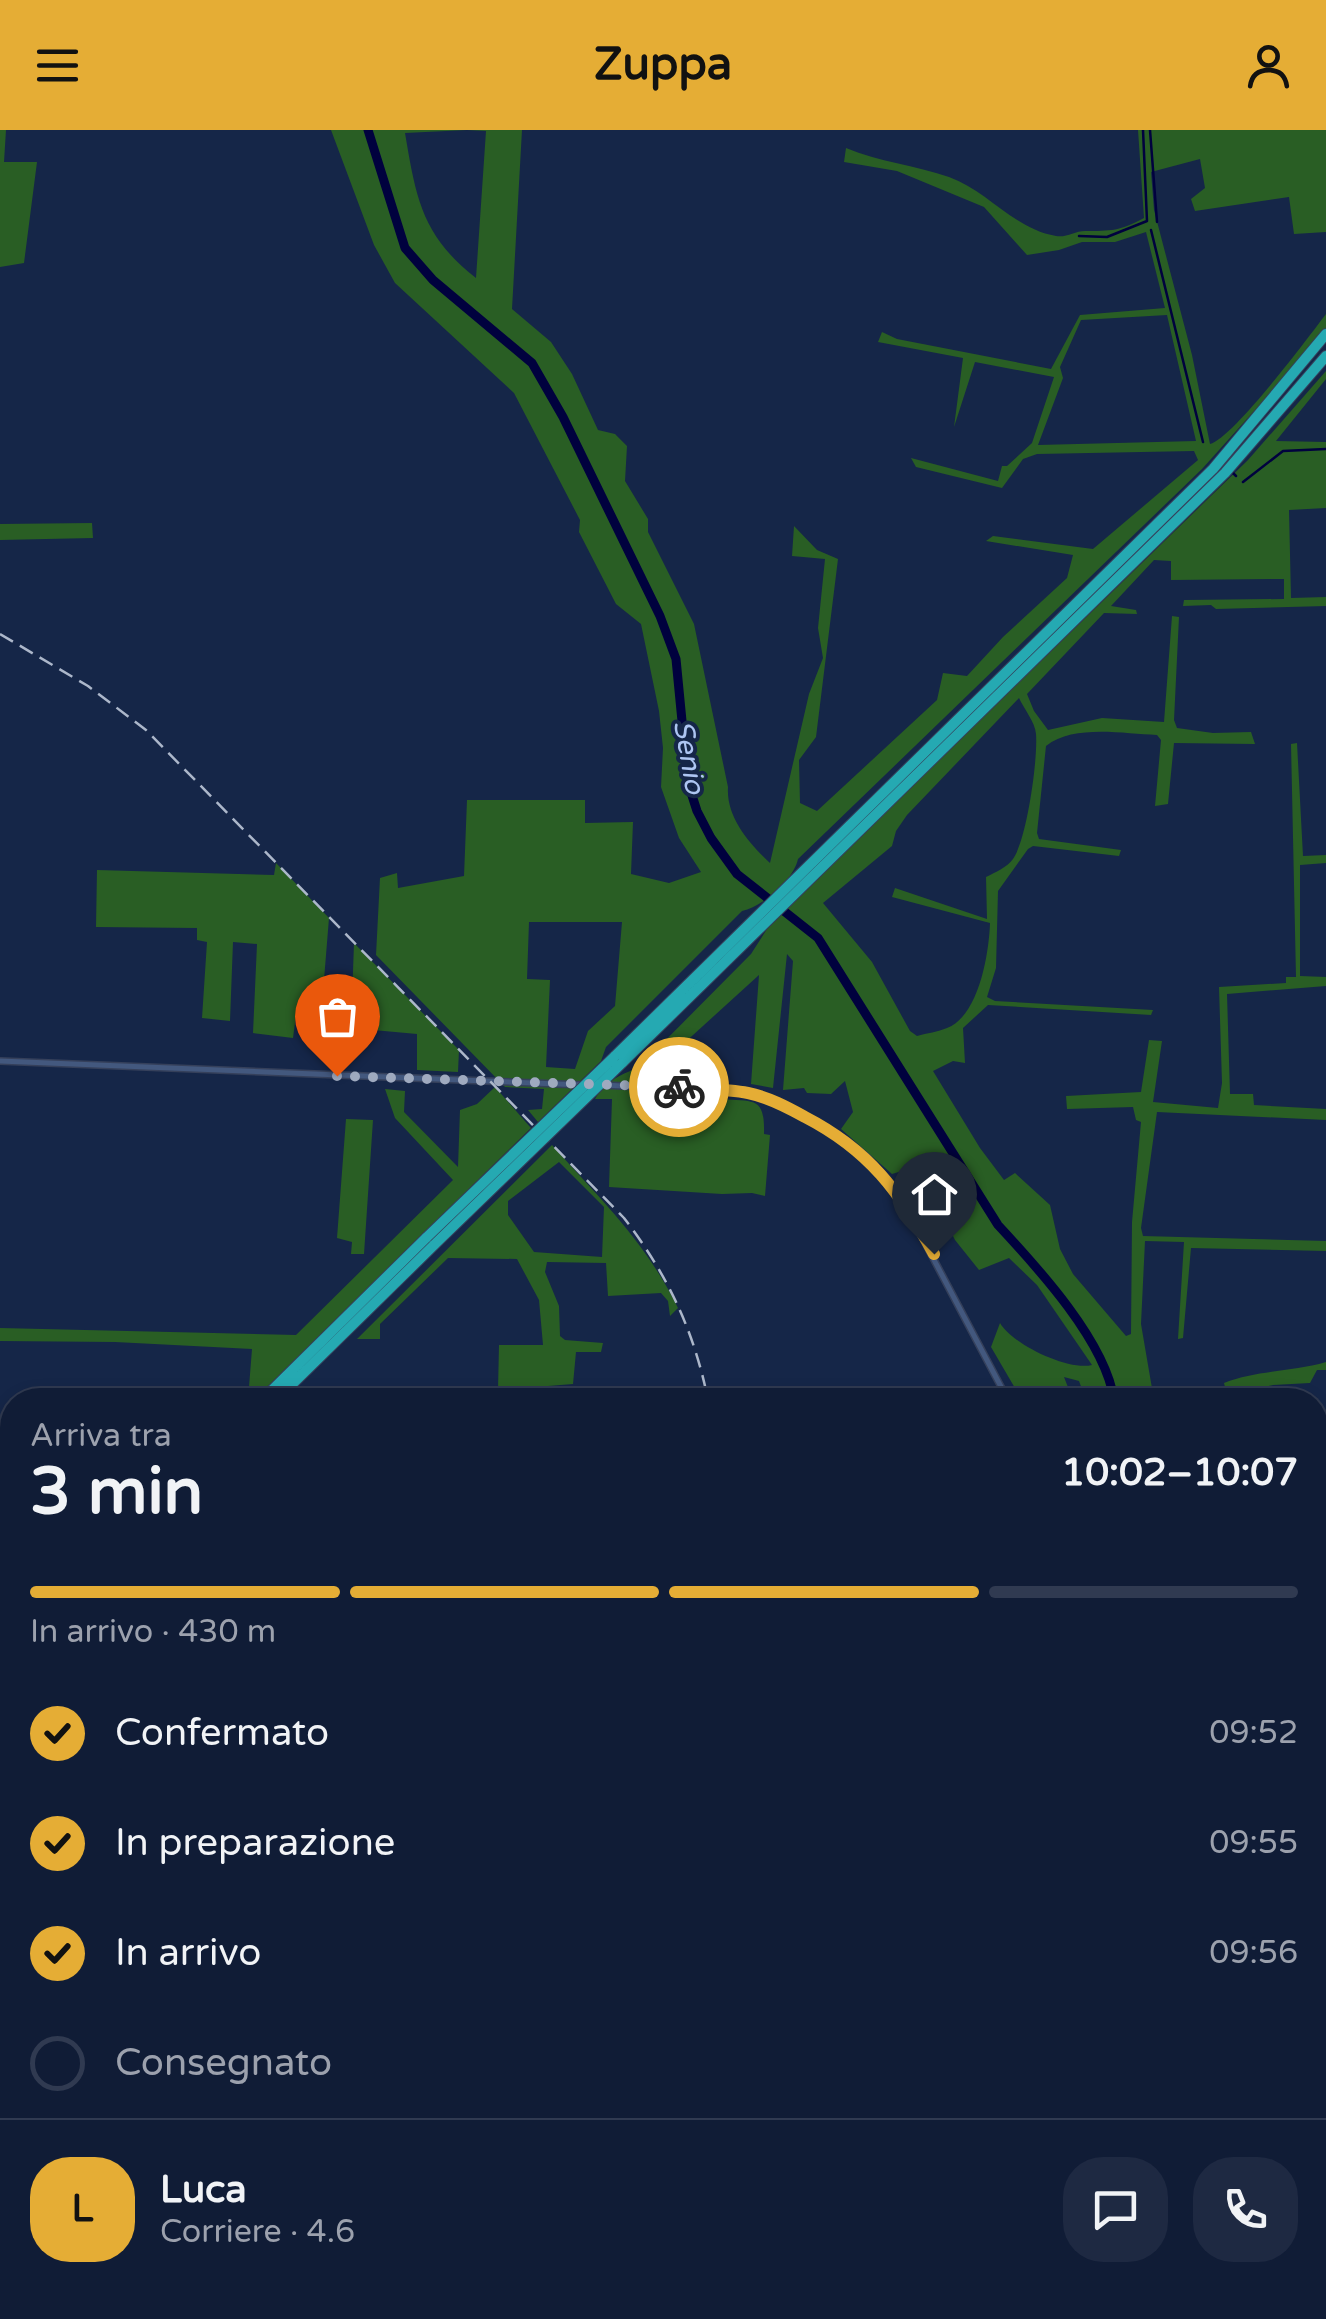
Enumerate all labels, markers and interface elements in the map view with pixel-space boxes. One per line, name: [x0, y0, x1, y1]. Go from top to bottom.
icon: menu: [30, 38, 85, 93]
text: Zuppa: [594, 38, 732, 92]
icon: person: [1241, 38, 1296, 93]
water label: Senio: [666, 718, 713, 798]
pin: [295, 974, 380, 1077]
icon: bag: [310, 989, 365, 1044]
courier: [629, 1037, 729, 1137]
icon: bike: [652, 1060, 707, 1115]
pin: [892, 1152, 977, 1255]
icon: home: [907, 1167, 962, 1222]
text: Arriva tra: [30, 1417, 172, 1455]
text: 10:02–10:07: [1061, 1450, 1298, 1496]
text: 3 min: [30, 1453, 203, 1532]
text: In arrivo · 430 m: [30, 1613, 276, 1651]
icon: check: [30, 1706, 85, 1761]
text: Confermato: [115, 1710, 329, 1756]
text: 09:52: [1209, 1714, 1298, 1752]
icon: check: [30, 1816, 85, 1871]
text: In preparazione: [115, 1820, 395, 1866]
text: 09:55: [1209, 1824, 1298, 1862]
icon: check: [30, 1926, 85, 1981]
text: In arrivo: [115, 1930, 261, 1976]
text: 09:56: [1209, 1934, 1298, 1972]
text: Consegnato: [115, 2040, 332, 2086]
button: chat: [1063, 2157, 1168, 2262]
button: phone: [1193, 2157, 1298, 2262]
text: Luca: [160, 2167, 247, 2213]
text: L: [72, 2186, 93, 2232]
text: Corriere · 4.6: [160, 2213, 355, 2251]

